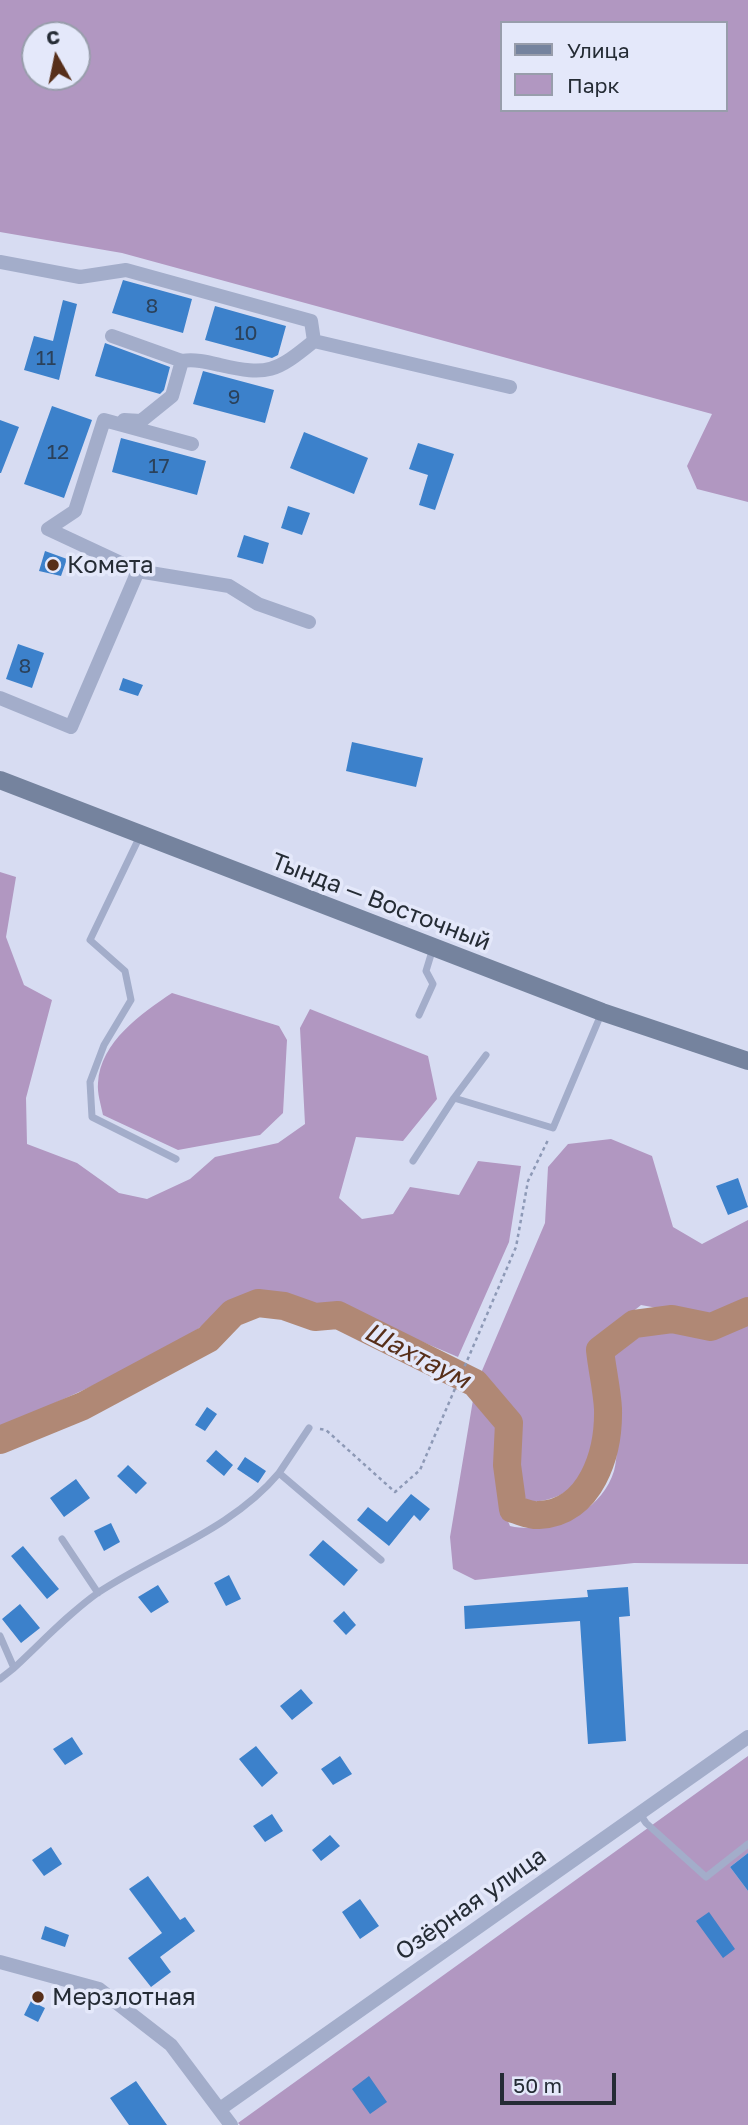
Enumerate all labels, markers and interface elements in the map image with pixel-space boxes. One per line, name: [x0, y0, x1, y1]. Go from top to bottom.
north arrow: [21, 21, 91, 91]
legend: [500, 21, 727, 112]
text: С: [44, 24, 61, 49]
text: Улица: [567, 37, 630, 63]
text: Парк: [567, 72, 620, 98]
house number: 8: [146, 293, 158, 319]
house number: 10: [234, 320, 258, 346]
house number: 11: [36, 345, 56, 371]
house number: 9: [228, 384, 240, 410]
house number: 12: [47, 439, 69, 465]
house number: 17: [148, 453, 170, 479]
place label: Комета: [67, 551, 154, 579]
marker: Комета: [45, 557, 61, 573]
house number: 8: [19, 653, 31, 679]
street label: Тында — Восточный: [267, 847, 495, 957]
water label: Шахтаум: [359, 1316, 475, 1396]
street label: Озёрная улица: [390, 1841, 552, 1967]
place label: Мерзлотная: [52, 1983, 196, 2011]
marker: Мерзлотная: [30, 1989, 46, 2005]
scale bar: [503, 2058, 618, 2102]
text: 50 m: [513, 2072, 562, 2098]

